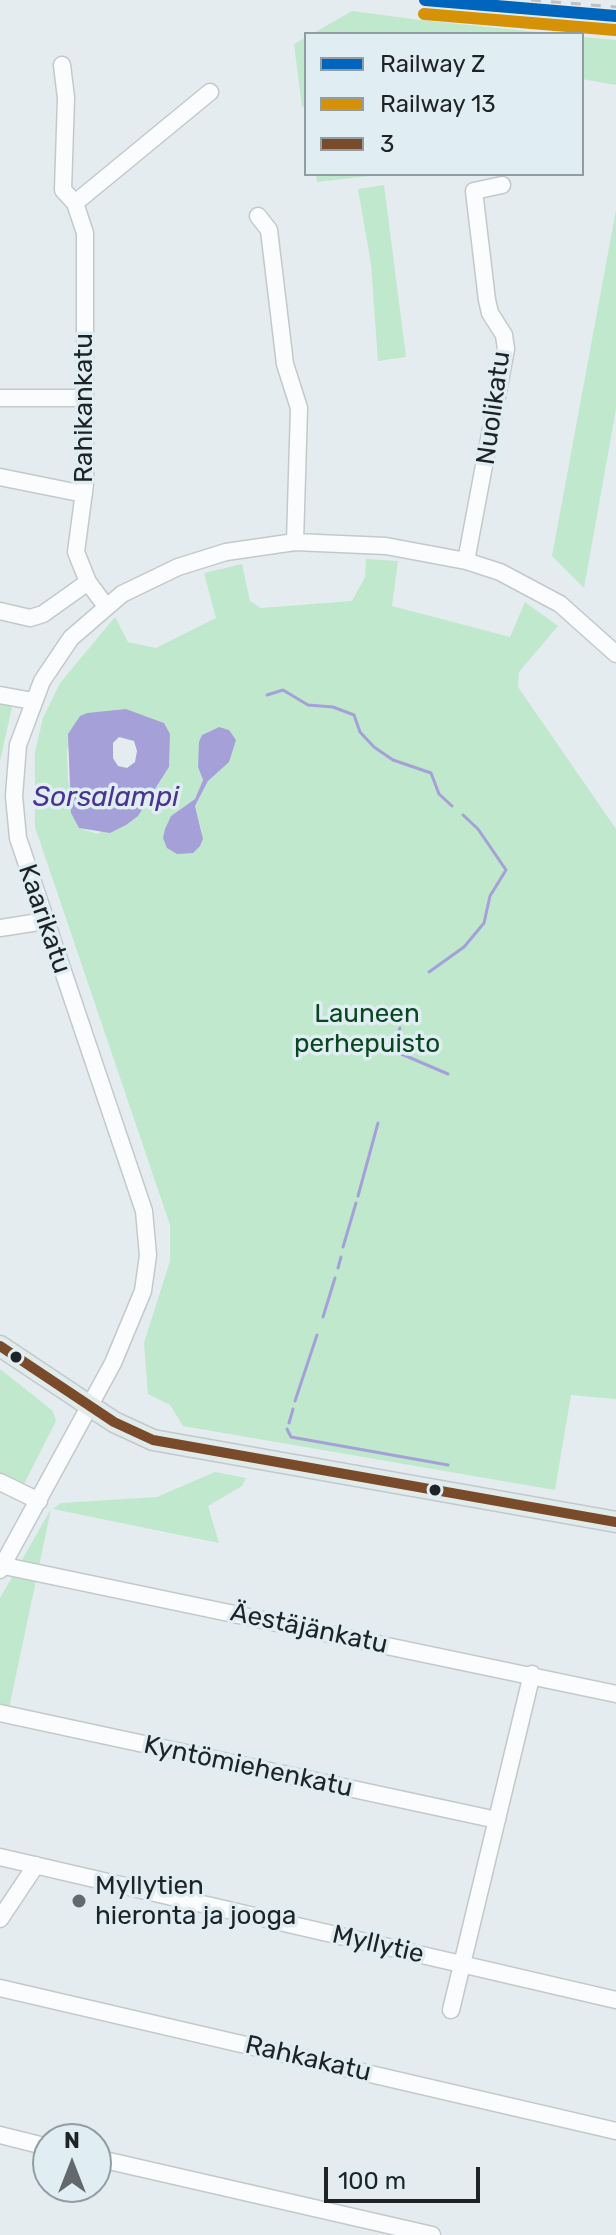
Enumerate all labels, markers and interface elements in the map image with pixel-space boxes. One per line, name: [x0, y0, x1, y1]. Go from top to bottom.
legend: [304, 32, 584, 176]
text: Railway Z: [380, 50, 485, 78]
text: Railway 13: [380, 90, 496, 118]
text: 3: [380, 130, 394, 158]
street label: Rahikankatu: [68, 333, 100, 483]
street label: Nuolikatu: [471, 349, 517, 467]
water label: Sorsalampi: [33, 781, 179, 815]
street label: Kaarikatu: [11, 860, 77, 978]
park label: Launeen perhepuisto: [294, 998, 440, 1060]
unlabelled marker: [8, 1349, 24, 1365]
unlabelled marker: [427, 1482, 443, 1498]
street label: Äestäjänkatu: [228, 1597, 390, 1661]
street label: Kyntömiehenkatu: [141, 1730, 355, 1804]
place label: Myllytien hieronta ja jooga: [95, 1870, 296, 1932]
marker: Myllytien hieronta ja jooga: [70, 1892, 88, 1910]
street label: Myllytie: [329, 1919, 427, 1971]
street label: Rahkakatu: [242, 2029, 374, 2089]
north arrow: [32, 2123, 112, 2203]
text: N: [64, 2127, 80, 2154]
scale bar: [328, 2151, 484, 2201]
text: 100 m: [338, 2167, 406, 2195]

